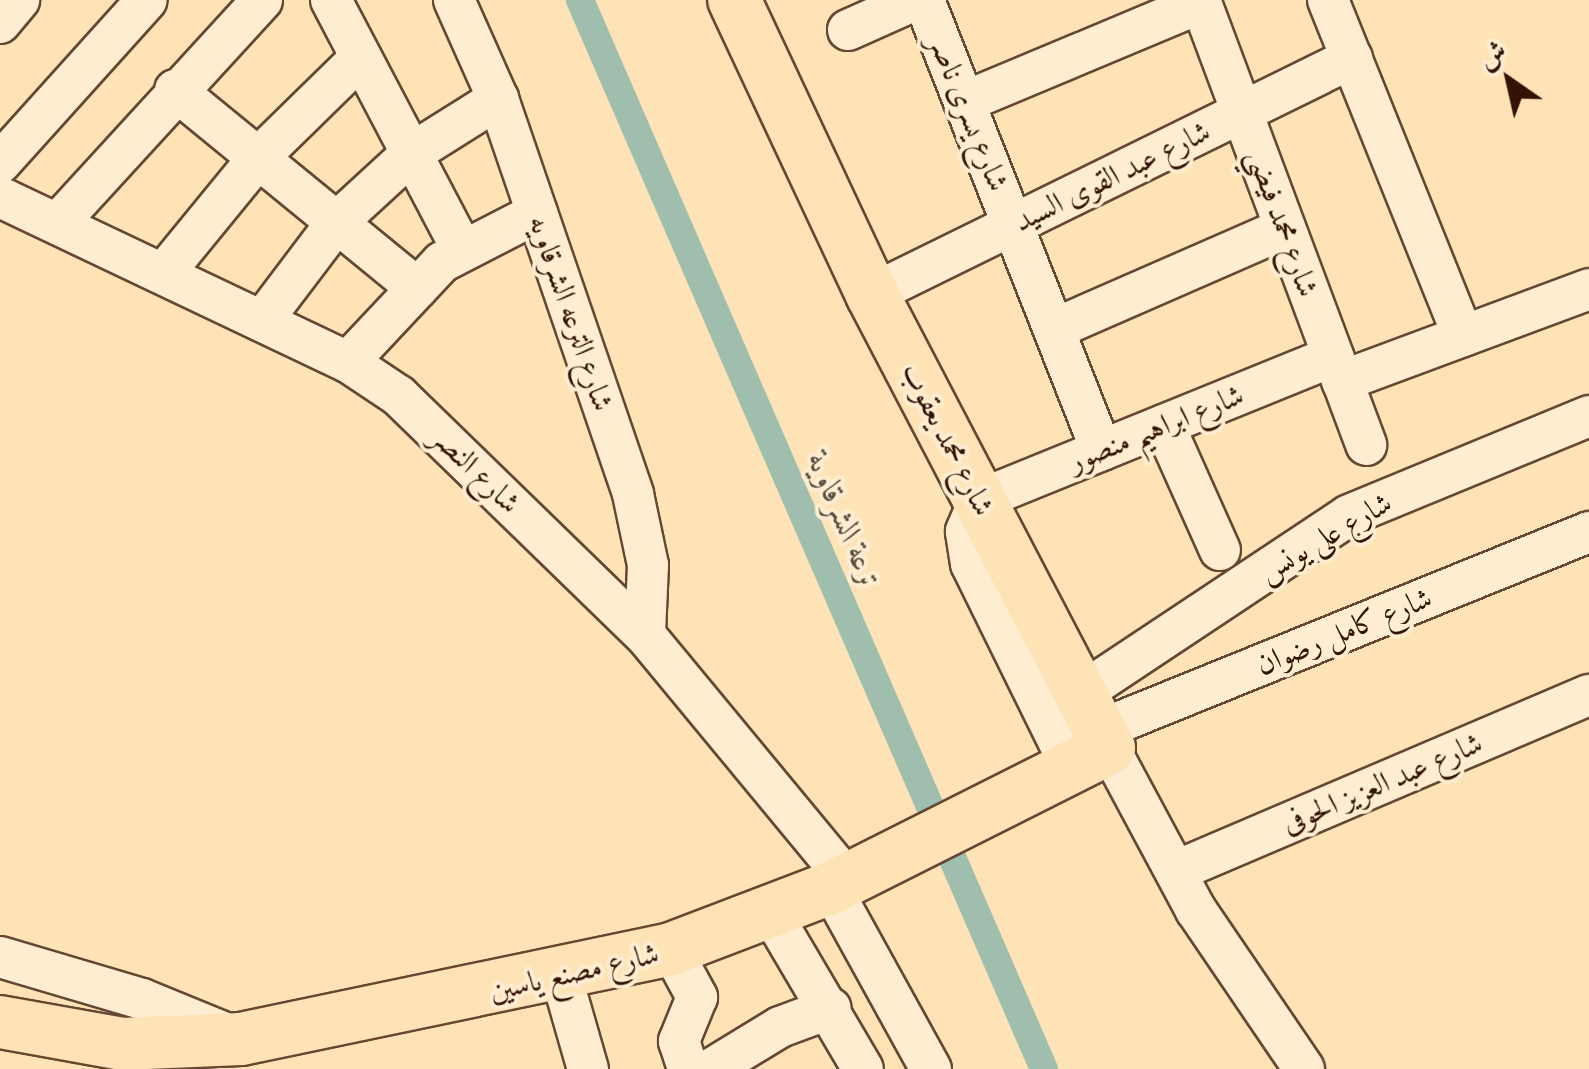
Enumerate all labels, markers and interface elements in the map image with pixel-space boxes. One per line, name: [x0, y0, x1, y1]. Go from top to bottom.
street label: شارع يسرى ناصر: [921, 30, 1017, 196]
north arrow: [1459, 30, 1559, 130]
text: ش: [1471, 32, 1513, 77]
street label: شارع عبد القوى السيد: [1008, 113, 1216, 239]
street label: شارع محمد فيضي: [1240, 144, 1326, 302]
street label: شارع الترعه الشرقاويه: [521, 210, 621, 416]
street label: شارع محمد يعقوب: [894, 356, 1002, 522]
street label: شارع ابراهيم منصور: [1063, 377, 1249, 479]
street label: شارع النصر: [424, 419, 528, 521]
water label: ترعة الشرقاوية: [798, 447, 890, 595]
street label: شارع على يونس: [1252, 484, 1398, 590]
street label: شارع كامل رضوان: [1251, 579, 1437, 683]
street label: شارع عبد العزيز الحوفى: [1276, 725, 1488, 841]
street label: شارع مصنع ياسين: [486, 935, 662, 1009]

